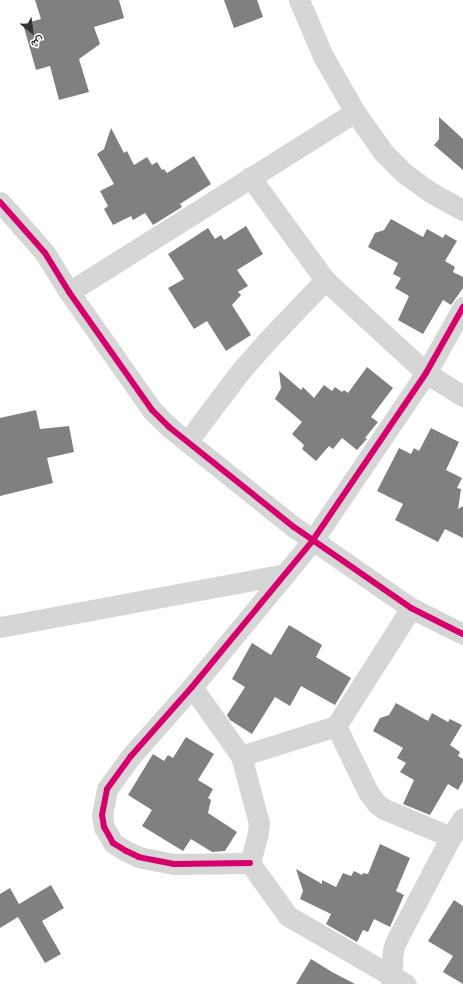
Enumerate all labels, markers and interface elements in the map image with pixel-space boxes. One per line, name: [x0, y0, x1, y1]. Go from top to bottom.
north arrow: [12, 12, 52, 52]
text: ش: [29, 33, 47, 52]

